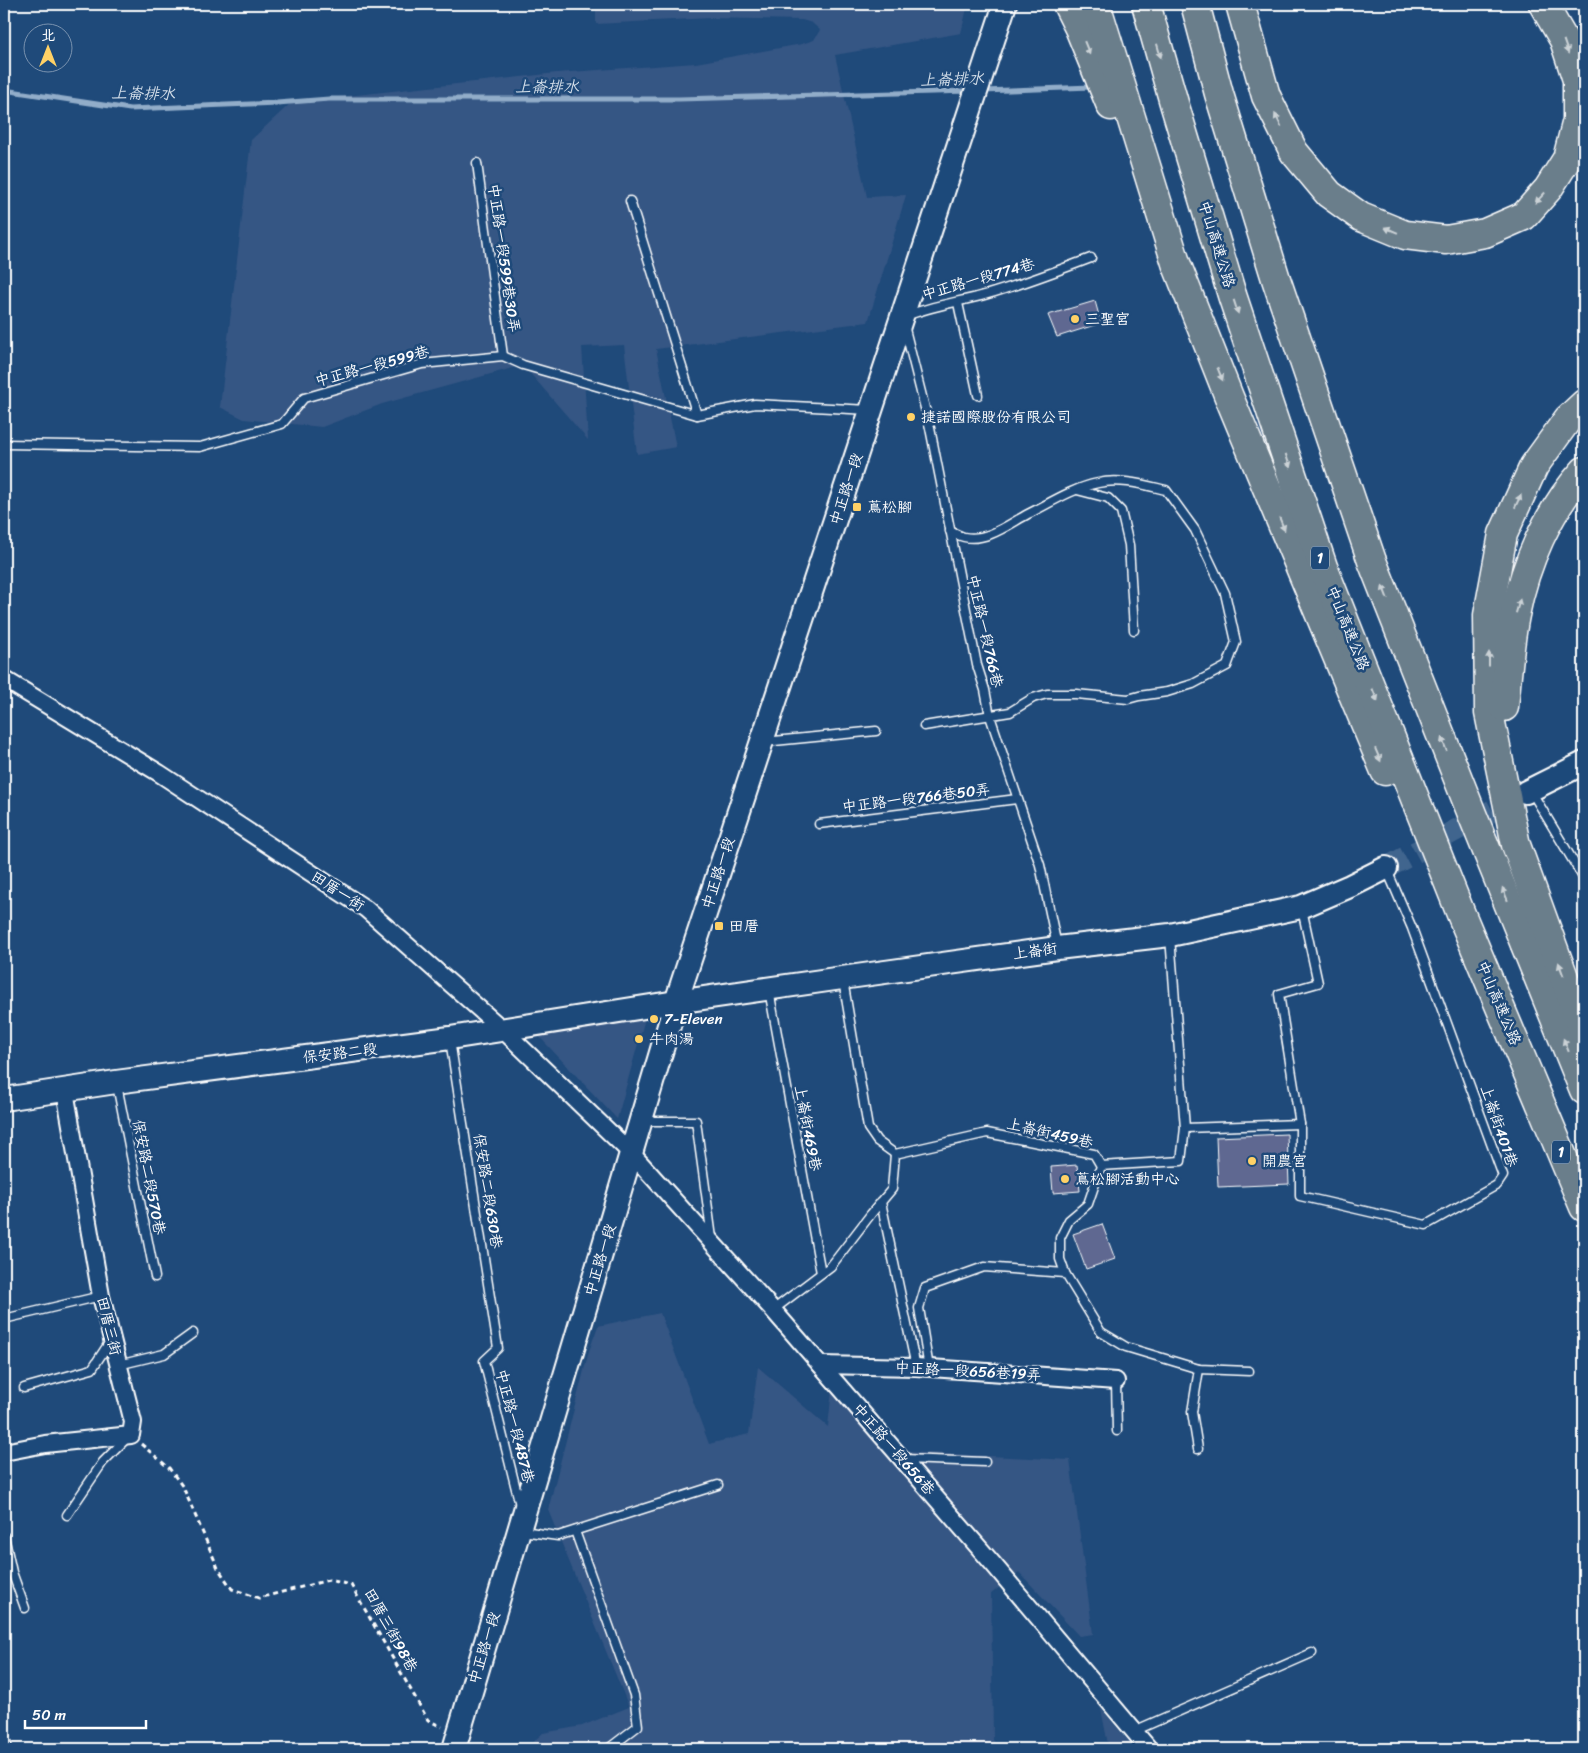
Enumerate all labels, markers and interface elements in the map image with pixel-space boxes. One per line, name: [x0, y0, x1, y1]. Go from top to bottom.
north arrow: [22, 22, 72, 72]
text: 北: [41, 23, 55, 48]
one-way arrow: [1562, 40, 1570, 55]
one-way arrow: [1084, 41, 1092, 55]
one-way arrow: [1155, 43, 1163, 58]
water label: 上崙排水: [920, 63, 985, 95]
water label: 上崙排水: [515, 72, 580, 101]
water label: 上崙排水: [111, 78, 176, 108]
one-way arrow: [1274, 113, 1282, 127]
street label: 中正路一段599巷30弄: [481, 182, 527, 334]
one-way arrow: [1534, 191, 1546, 203]
street label: 中山高速公路: [1191, 197, 1243, 291]
one-way arrow: [1384, 225, 1398, 233]
street label: 中正路一段774巷: [918, 250, 1038, 308]
one-way arrow: [1233, 299, 1241, 314]
place label: 三聖宮: [1085, 306, 1130, 332]
marker: 三聖宮: [1069, 313, 1081, 325]
street label: 中正路一段599巷: [312, 338, 432, 394]
one-way arrow: [1216, 367, 1224, 382]
place label: 捷諾國際股份有限公司: [921, 404, 1071, 430]
marker: 捷諾國際股份有限公司: [905, 411, 917, 423]
street label: 中正路一段: [822, 449, 870, 529]
one-way arrow: [1284, 454, 1292, 469]
place label: 蔦松腳: [867, 494, 912, 520]
one-way arrow: [1514, 494, 1522, 508]
marker: 蔦松腳: [851, 501, 863, 513]
one-way arrow: [1278, 517, 1286, 532]
road number: 1: [1311, 546, 1329, 570]
street label: 中正路一段766巷: [959, 572, 1011, 690]
street label: 中山高速公路: [1319, 581, 1377, 675]
one-way arrow: [1381, 585, 1388, 600]
one-way arrow: [1514, 598, 1522, 613]
one-way arrow: [1485, 651, 1493, 667]
one-way arrow: [1371, 688, 1379, 702]
one-way arrow: [1440, 736, 1448, 751]
one-way arrow: [1375, 748, 1383, 762]
street label: 中正路一段766巷50弄: [840, 776, 992, 820]
street label: 中正路一段: [694, 833, 742, 913]
street label: 田厝一街: [306, 864, 370, 918]
one-way arrow: [1501, 887, 1508, 902]
place label: 田厝: [729, 913, 759, 939]
marker: 田厝: [713, 920, 725, 932]
street label: 上崙街: [1011, 935, 1059, 967]
street label: 中山高速公路: [1469, 956, 1529, 1050]
one-way arrow: [1557, 962, 1564, 977]
place label: 7-Eleven: [664, 1006, 723, 1032]
marker: 7-Eleven: [648, 1013, 660, 1025]
place label: 牛肉湯: [649, 1026, 694, 1052]
marker: 牛肉湯: [633, 1033, 645, 1045]
street label: 保安路二段: [301, 1036, 379, 1070]
one-way arrow: [1562, 1037, 1570, 1052]
street label: 上崙街401巷: [1473, 1081, 1525, 1171]
street label: 上崙街469巷: [787, 1083, 829, 1173]
street label: 上崙街459巷: [1004, 1110, 1096, 1156]
street label: 保安路二段570巷: [125, 1117, 173, 1237]
street label: 保安路二段630巷: [466, 1132, 510, 1250]
road number: 1: [1552, 1140, 1570, 1164]
place label: 開農宮: [1262, 1148, 1307, 1174]
marker: 開農宮: [1246, 1155, 1258, 1167]
place label: 蔦松腳活動中心: [1075, 1166, 1180, 1192]
marker: 蔦松腳活動中心: [1059, 1173, 1071, 1185]
street label: 中正路一段: [577, 1220, 623, 1300]
street label: 田厝三街: [89, 1294, 129, 1358]
street label: 中正路一段656巷19弄: [894, 1354, 1042, 1388]
street label: 中正路一段487巷: [488, 1366, 542, 1486]
street label: 中正路一段656巷: [846, 1397, 942, 1501]
street label: 田厝三街98巷: [357, 1583, 425, 1677]
street label: 中正路一段: [461, 1608, 507, 1688]
scale bar: [25, 1698, 146, 1730]
text: 50 m: [32, 1702, 67, 1728]

